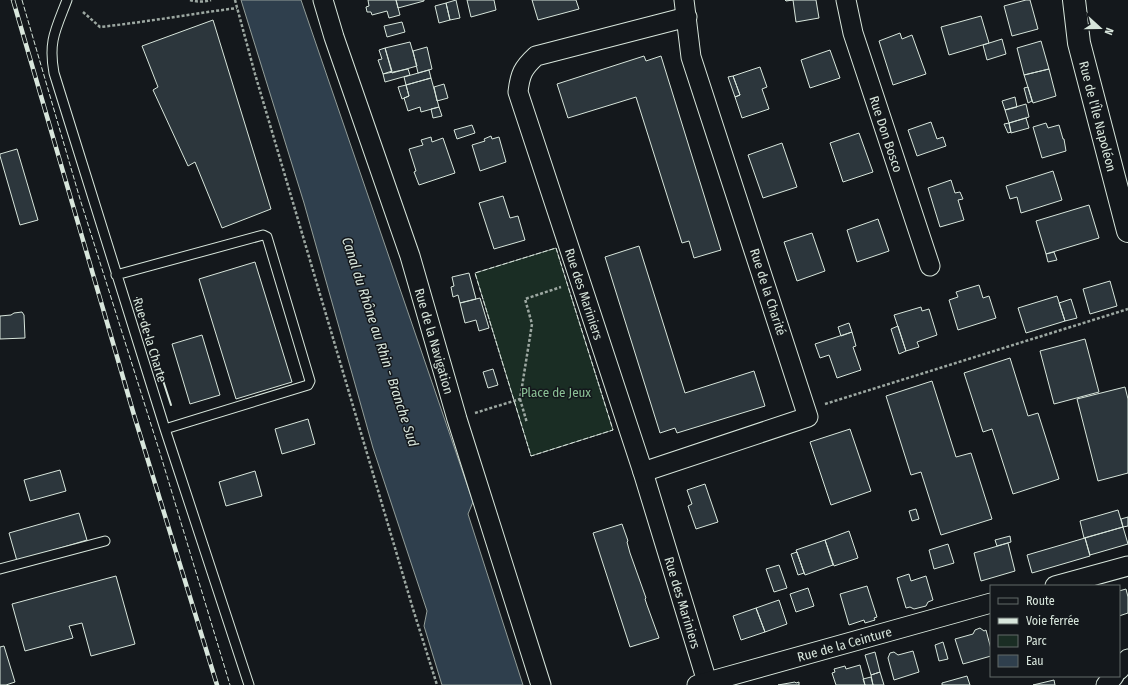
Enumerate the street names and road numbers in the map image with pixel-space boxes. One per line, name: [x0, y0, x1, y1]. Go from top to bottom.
street label: Rue de l'Île Napoléon: [1077, 59, 1120, 173]
street label: Rue Don Bosco: [867, 94, 906, 174]
street label: Rue des Mariniers: [562, 246, 607, 342]
street label: Rue de la Charité: [747, 247, 789, 337]
street label: Rue de la Navigation: [412, 287, 457, 396]
street label: Rue de la Charte: [130, 296, 170, 384]
street label: Rue des Mariniers: [662, 555, 704, 651]
street label: Rue de la Ceinture: [795, 624, 893, 664]

